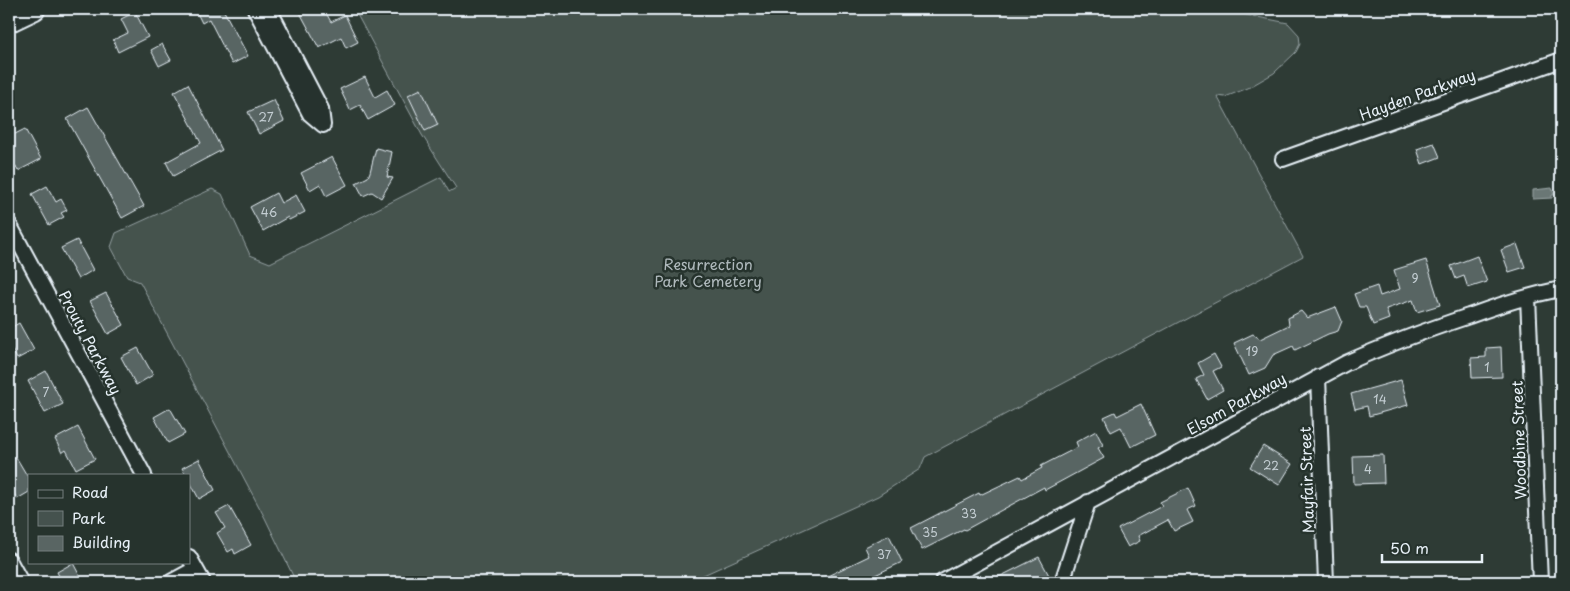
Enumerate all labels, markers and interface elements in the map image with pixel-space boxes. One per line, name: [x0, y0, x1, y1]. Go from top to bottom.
street label: Hayden Parkway: [1356, 62, 1478, 126]
house number: 27: [259, 108, 274, 126]
house number: 46: [261, 203, 277, 221]
park label: Resurrection Park Cemetery: [654, 252, 762, 292]
house number: 9: [1411, 269, 1419, 287]
street label: Prouty Parkway: [54, 286, 128, 398]
house number: 19: [1246, 342, 1258, 360]
house number: 1: [1484, 358, 1490, 376]
street label: Elsom Parkway: [1182, 366, 1290, 440]
street label: Woodbine Street: [1504, 380, 1532, 500]
house number: 7: [43, 383, 50, 401]
house number: 14: [1373, 390, 1387, 408]
street label: Mayfair Street: [1293, 426, 1319, 534]
house number: 22: [1263, 456, 1279, 474]
house number: 4: [1364, 460, 1372, 478]
legend: [28, 474, 190, 564]
text: Road: [72, 480, 108, 503]
house number: 33: [961, 504, 977, 522]
text: Park: [72, 506, 106, 529]
house number: 35: [922, 523, 938, 541]
text: Building: [72, 530, 131, 553]
scale bar: [1382, 531, 1482, 563]
text: 50 m: [1390, 536, 1429, 559]
house number: 37: [877, 545, 892, 563]

